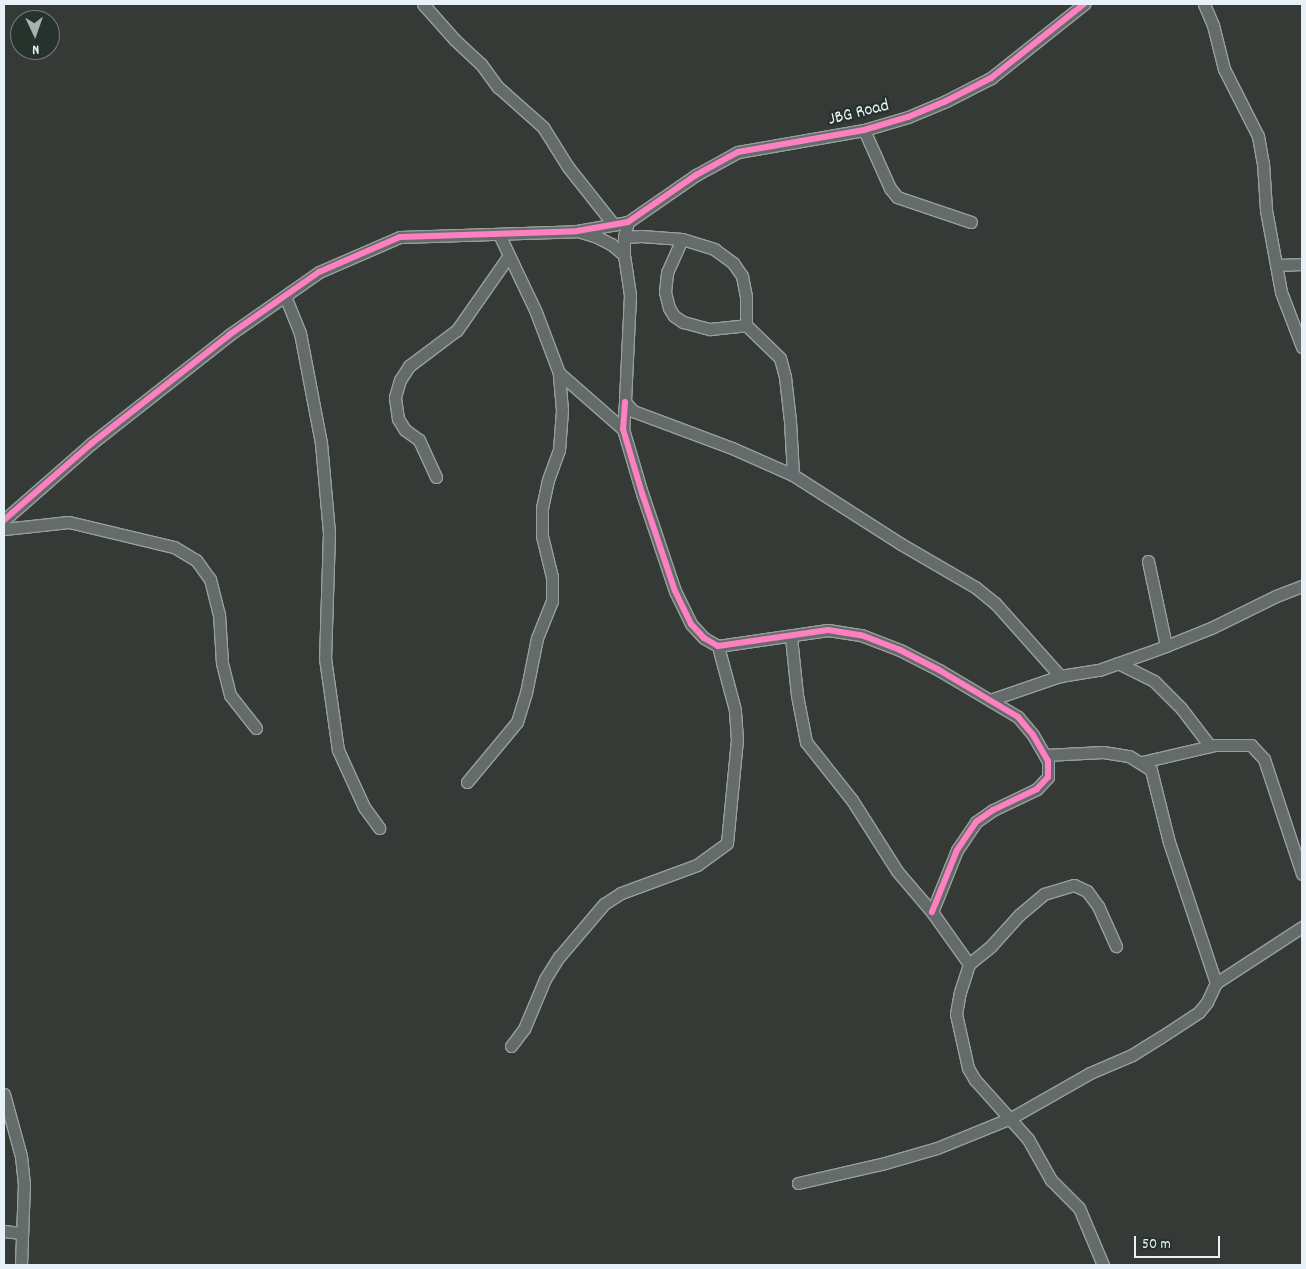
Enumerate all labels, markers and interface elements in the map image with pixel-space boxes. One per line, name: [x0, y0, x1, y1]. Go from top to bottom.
north arrow: [10, 10, 60, 60]
text: N: [32, 39, 40, 59]
street label: JBG Road: [826, 96, 892, 132]
scale bar: [1136, 1226, 1222, 1258]
text: 50 m: [1142, 1234, 1171, 1256]

